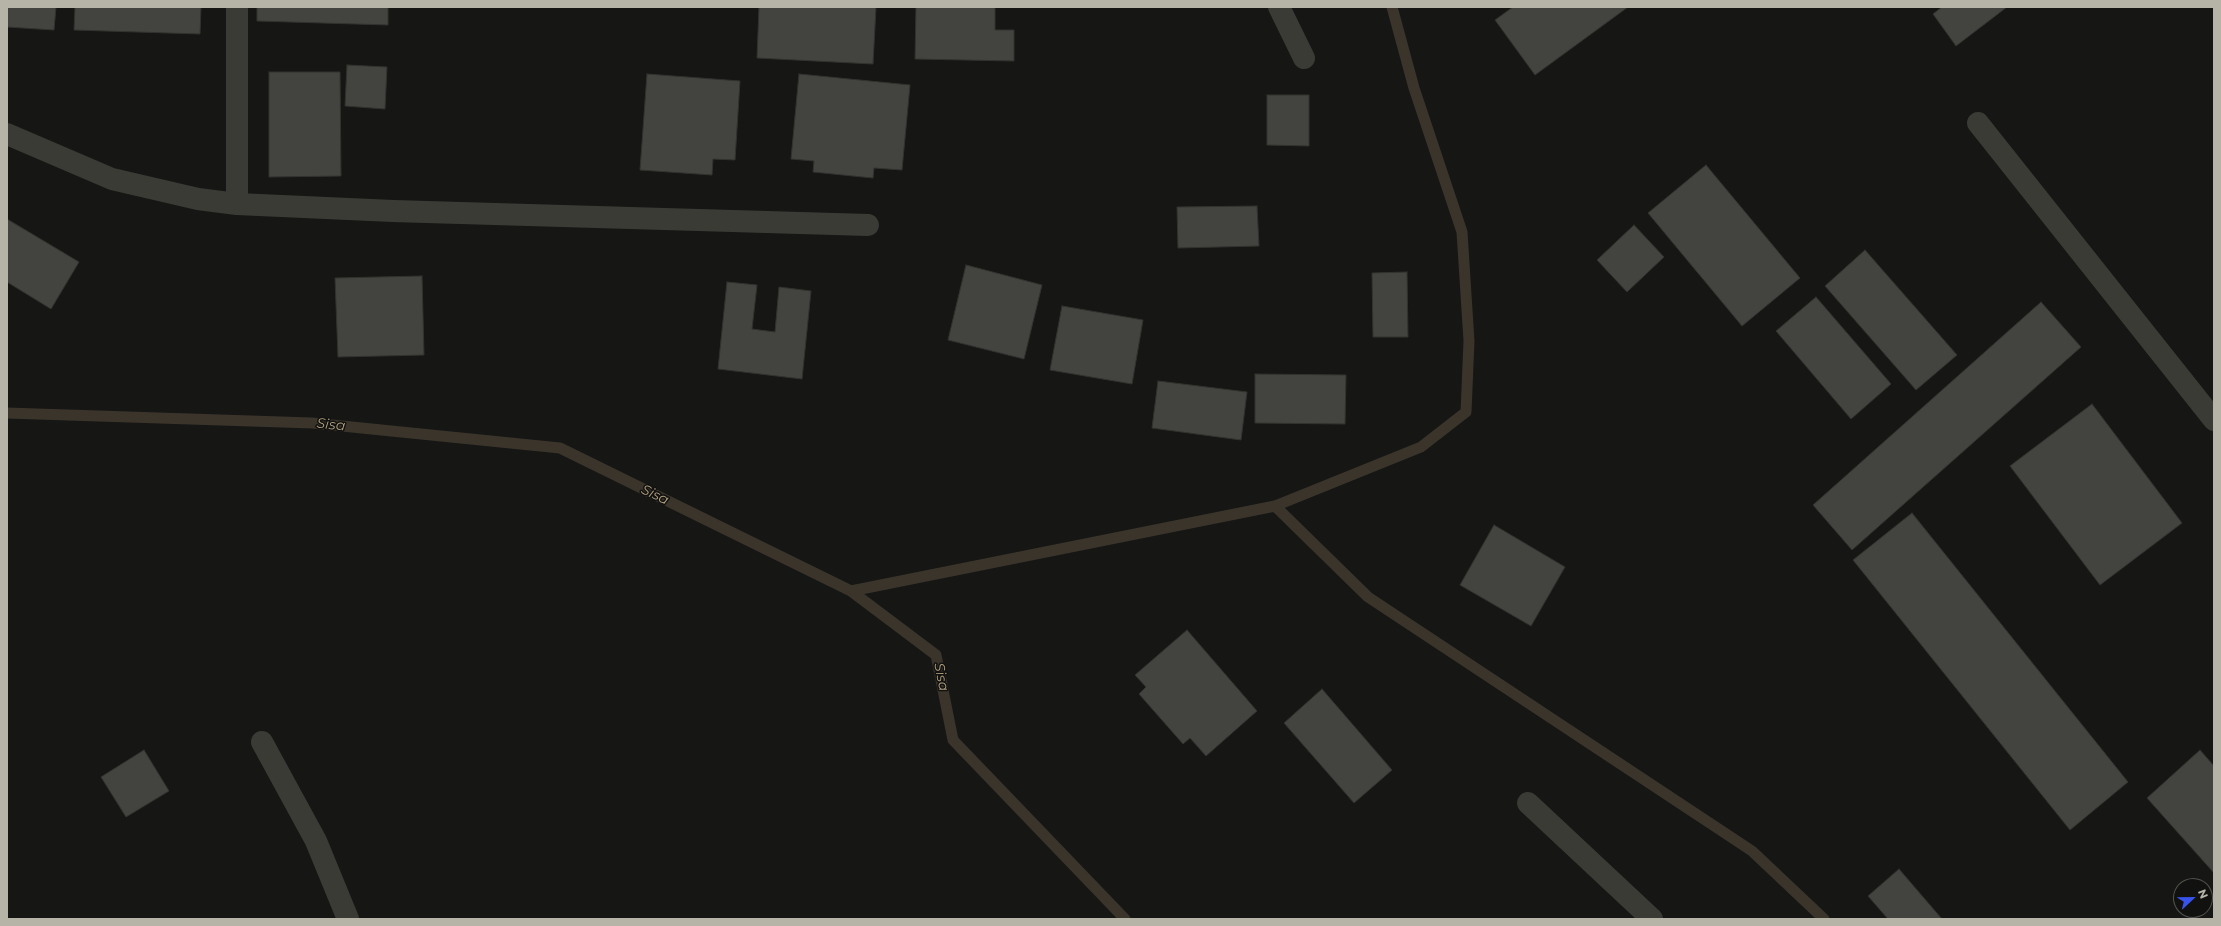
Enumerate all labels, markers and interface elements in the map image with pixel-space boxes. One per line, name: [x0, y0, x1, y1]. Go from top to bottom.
water label: Sisa: [316, 415, 346, 435]
water label: Sisa: [638, 481, 672, 509]
water label: Sisa: [930, 661, 952, 693]
north arrow: [2173, 878, 2213, 918]
text: N: [2195, 887, 2211, 901]

